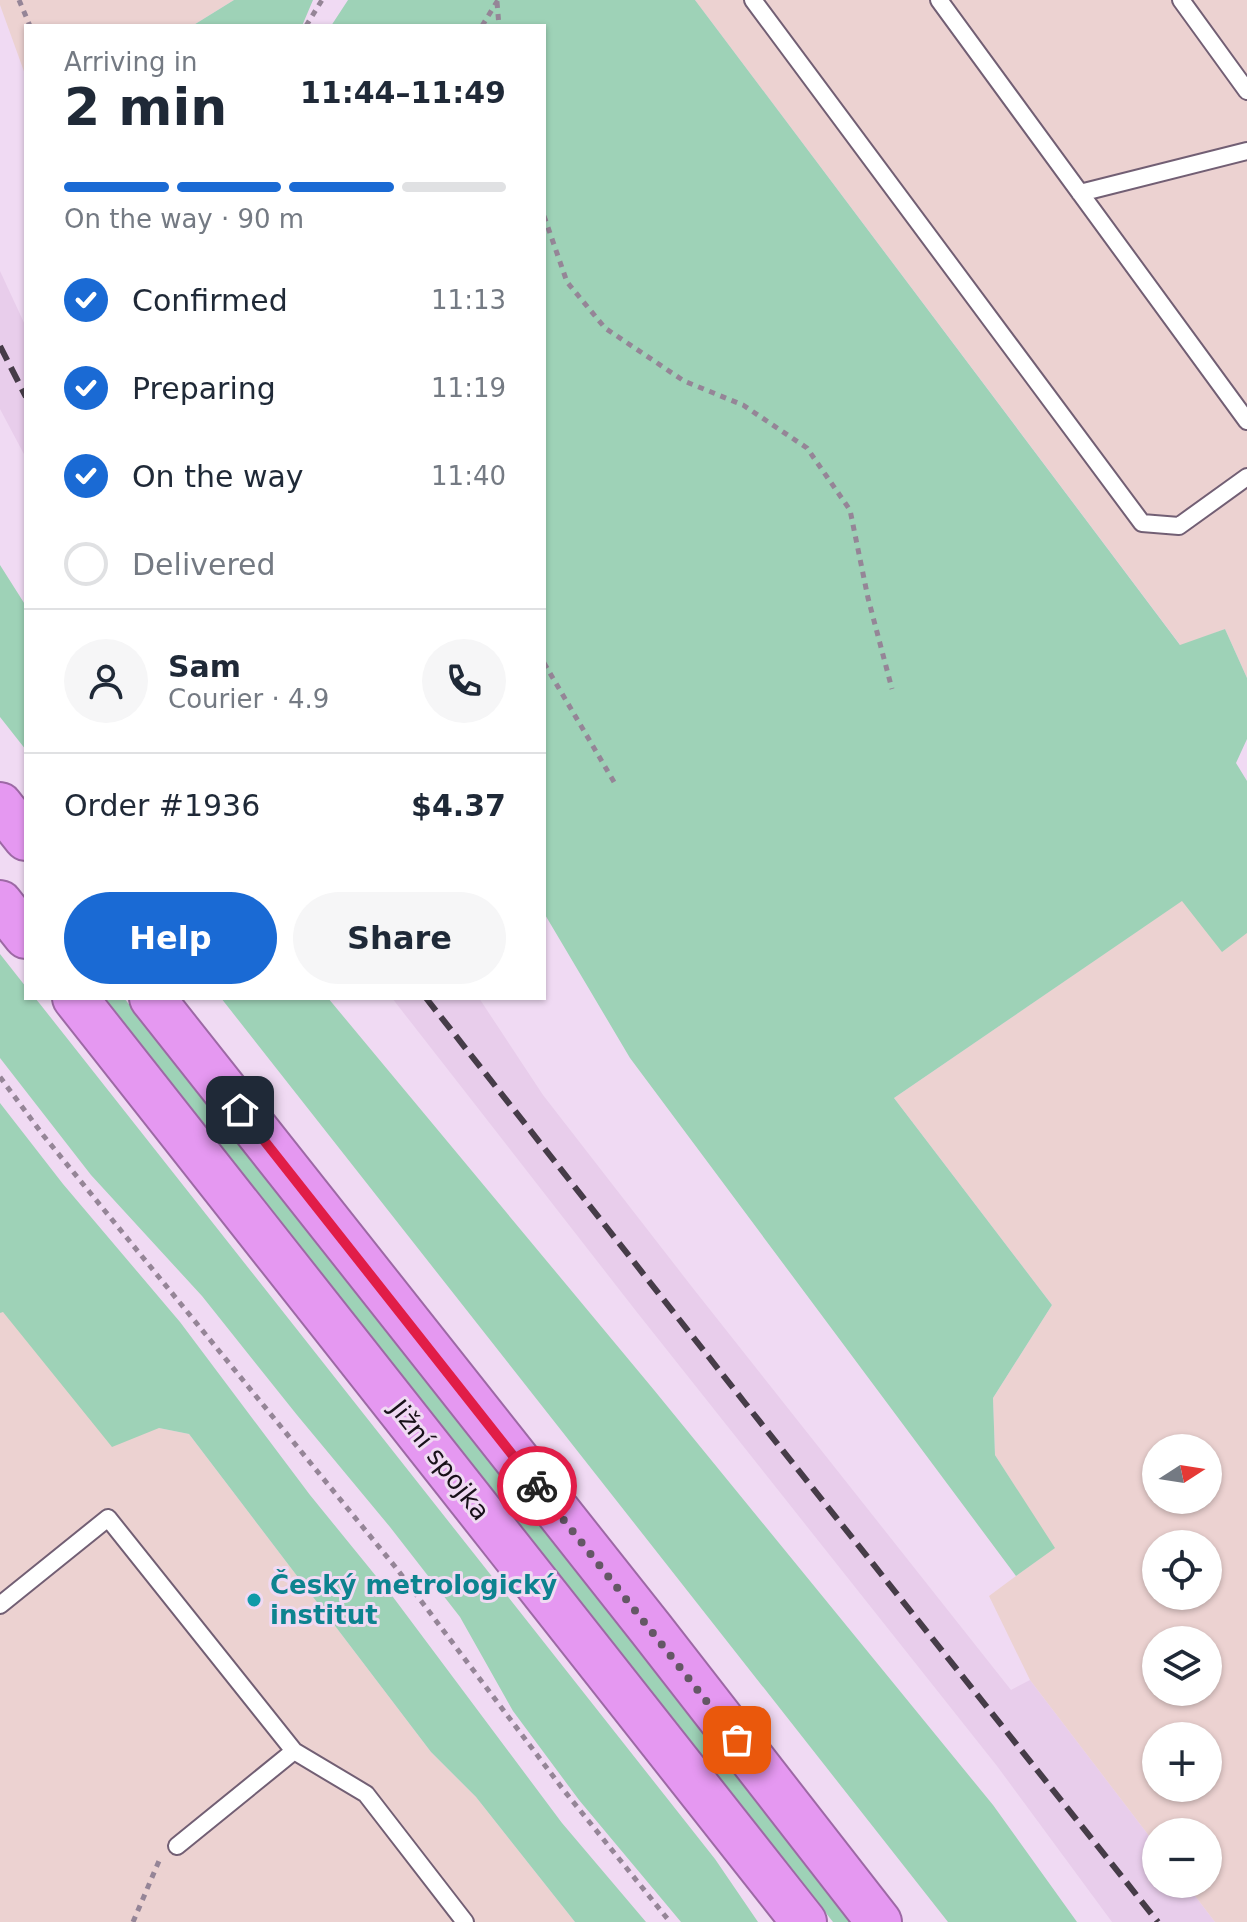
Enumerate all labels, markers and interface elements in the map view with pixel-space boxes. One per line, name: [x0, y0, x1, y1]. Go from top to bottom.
text: Arriving in: [64, 47, 198, 77]
text: 11:44–11:49: [300, 75, 506, 110]
text: 2 min: [64, 77, 227, 137]
text: On the way · 90 m: [64, 204, 304, 234]
icon: check: [64, 278, 108, 322]
text: Confirmed: [132, 283, 288, 318]
text: 11:13: [431, 285, 506, 315]
icon: check: [64, 366, 108, 410]
text: Preparing: [132, 371, 276, 406]
text: 11:19: [431, 373, 506, 403]
icon: check: [64, 454, 108, 498]
text: On the way: [132, 459, 304, 494]
text: 11:40: [431, 461, 506, 491]
text: Delivered: [132, 547, 276, 582]
button: person: [64, 639, 148, 723]
button: phone: [422, 639, 506, 723]
text: Sam: [168, 649, 241, 684]
text: Courier · 4.9: [168, 684, 329, 714]
text: Order #1936: [64, 788, 260, 823]
text: $4.37: [411, 788, 506, 823]
button: Help: [64, 892, 277, 984]
button: Share: [293, 892, 506, 984]
pin: [206, 1076, 274, 1144]
icon: home: [218, 1088, 262, 1132]
street label: Jižní spojka: [383, 1392, 496, 1526]
north arrow: [1142, 1434, 1222, 1514]
map controls: [1142, 1434, 1222, 1898]
courier: [497, 1446, 577, 1526]
icon: bike: [515, 1464, 559, 1508]
button: locate: [1142, 1530, 1222, 1610]
place label: Český metrologický institut: [270, 1569, 557, 1630]
marker: Český metrologický institut: [245, 1591, 263, 1609]
button: layers: [1142, 1626, 1222, 1706]
pin: [703, 1706, 771, 1774]
icon: bag: [715, 1718, 759, 1762]
button: +: [1142, 1722, 1222, 1802]
button: −: [1142, 1818, 1222, 1898]

